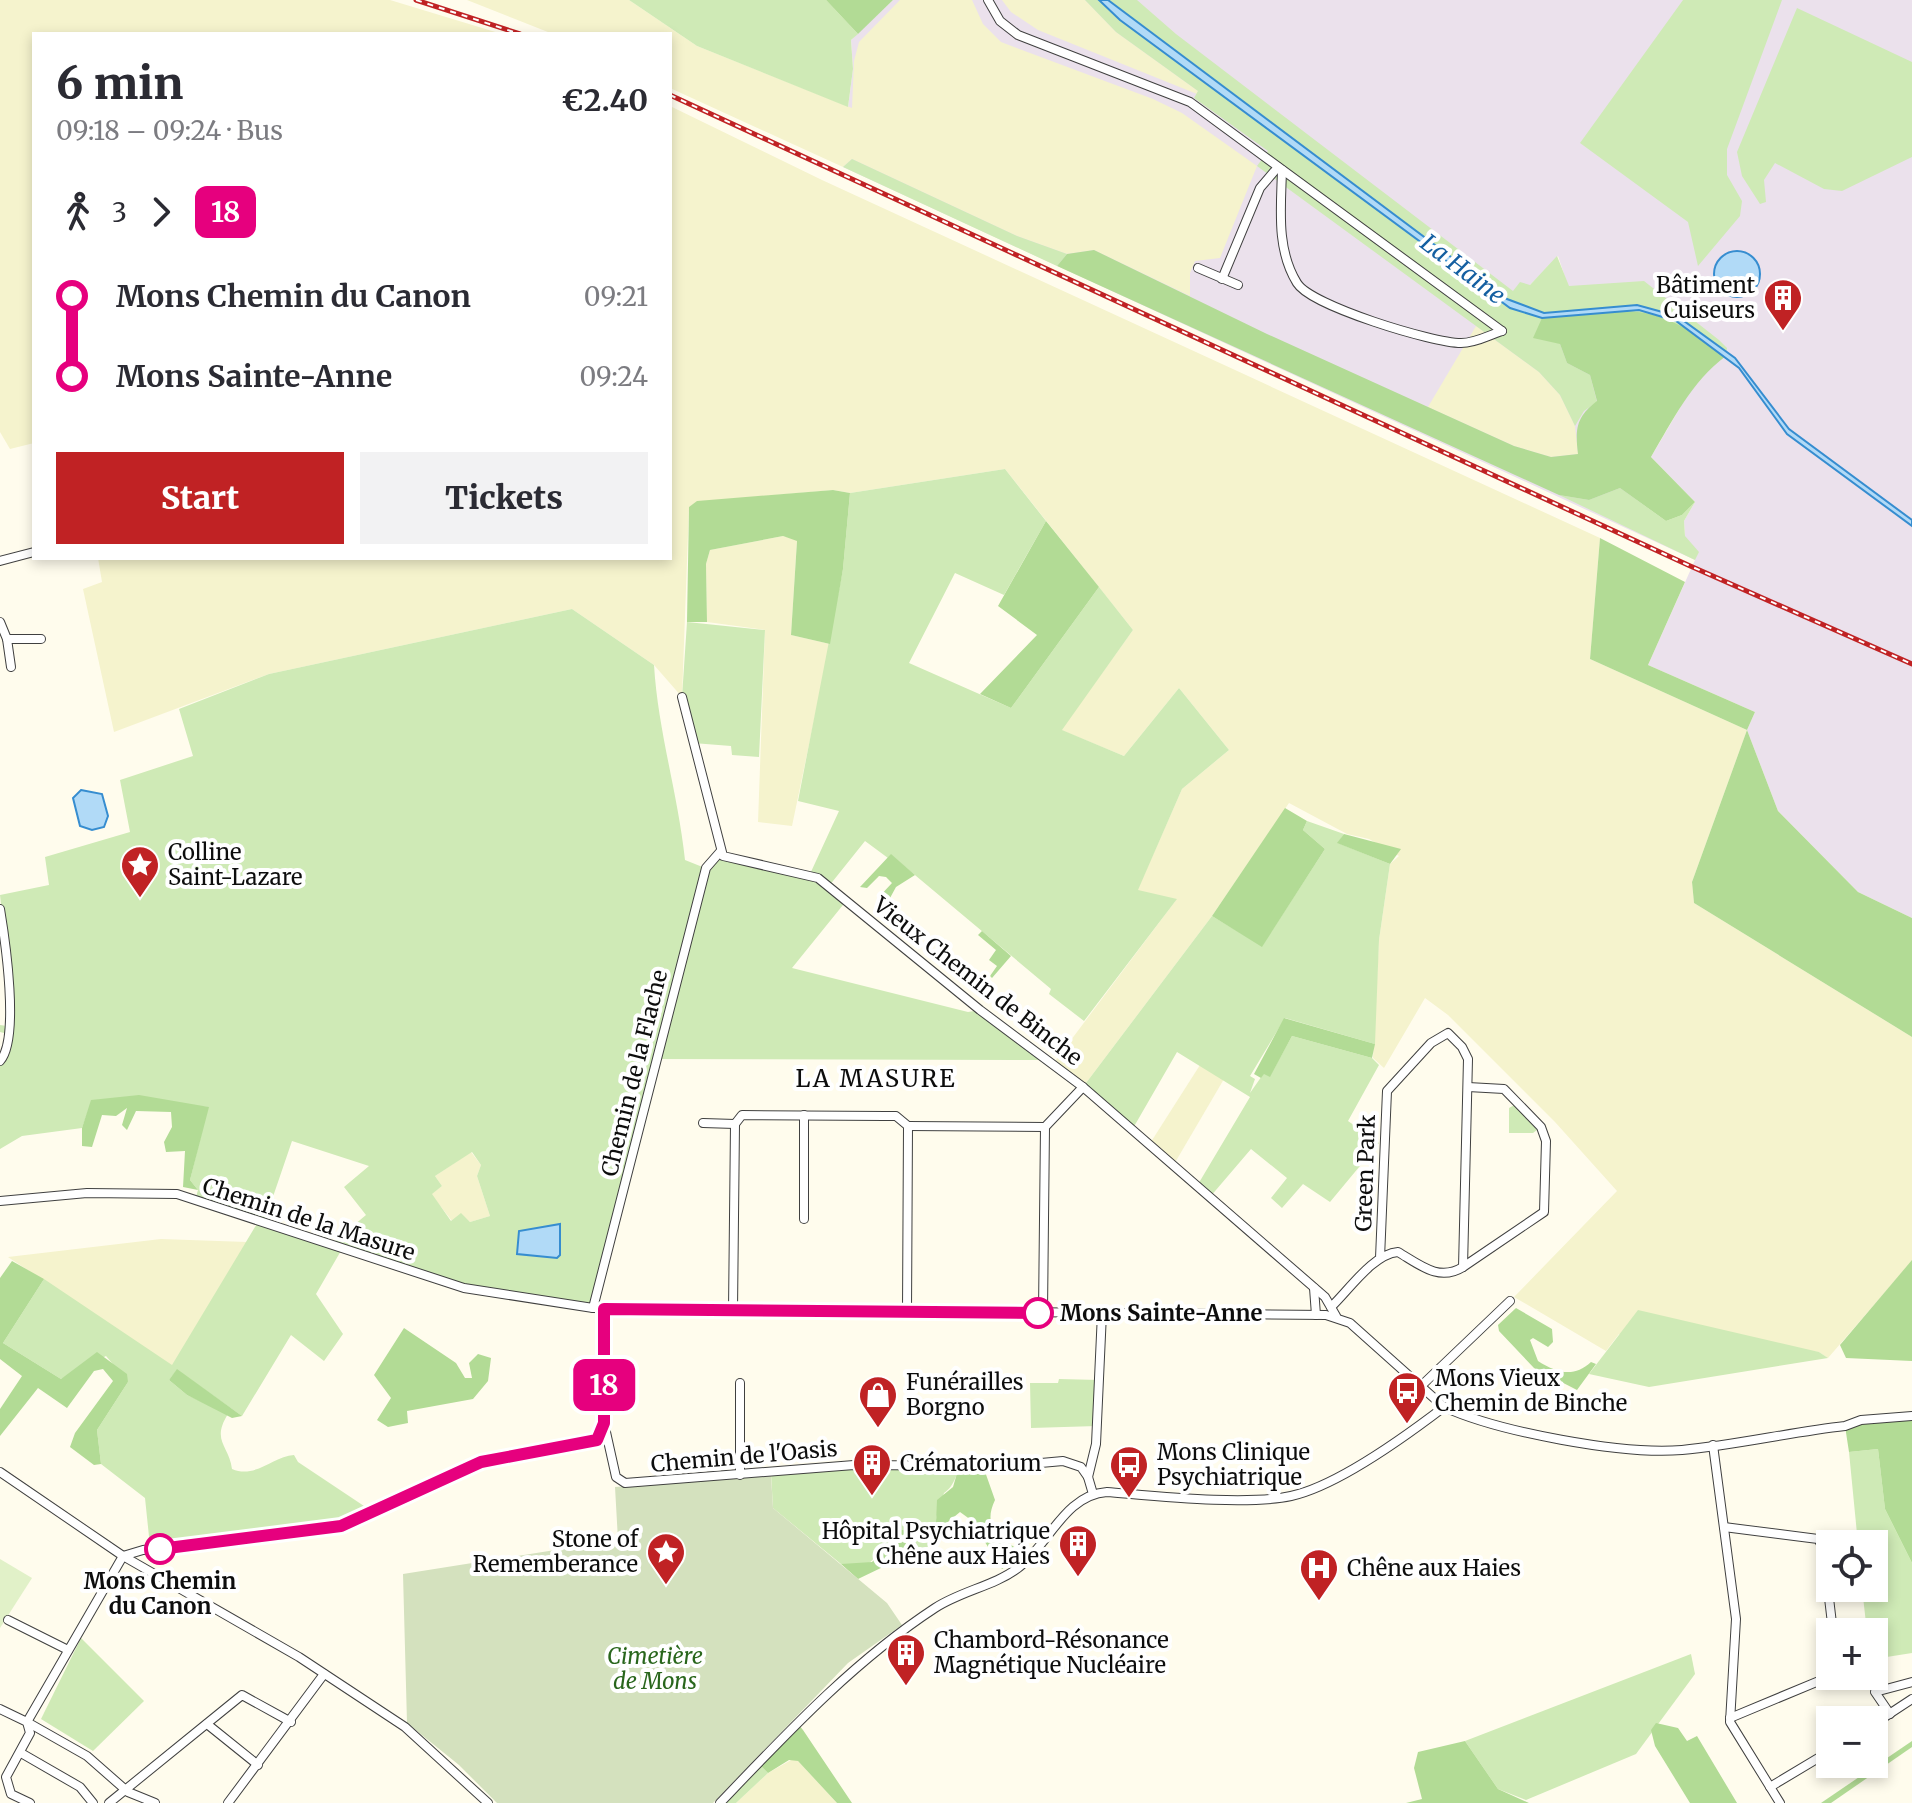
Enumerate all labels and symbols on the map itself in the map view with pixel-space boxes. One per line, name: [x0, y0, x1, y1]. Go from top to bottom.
water label: La Haine: [1414, 227, 1512, 311]
place label: Bâtiment Cuiseurs: [1656, 271, 1755, 324]
building icon: Bâtiment Cuiseurs: [1762, 277, 1804, 332]
place label: Colline Saint-Lazare: [168, 838, 303, 891]
place icon: Colline Saint-Lazare: [119, 844, 161, 899]
street label: Vieux Chemin de Binche: [867, 890, 1088, 1071]
street label: Chemin de la Flache: [595, 967, 673, 1179]
district label: LA MASURE: [795, 1063, 957, 1094]
street label: Green Park: [1349, 1114, 1381, 1232]
street label: Chemin de la Masure: [199, 1171, 419, 1267]
marker: Mons Sainte-Anne: [1023, 1298, 1053, 1328]
place label: Mons Sainte-Anne: [1060, 1299, 1263, 1327]
line badge: 18: [568, 1359, 640, 1411]
place label: Mons Vieux Chemin de Binche: [1435, 1364, 1627, 1417]
place label: Funérailles Borgno: [906, 1368, 1024, 1421]
bus stop icon: Mons Vieux Chemin de Binche: [1386, 1370, 1428, 1425]
shop icon: Funérailles Borgno: [857, 1374, 899, 1429]
street label: Chemin de l'Oasis: [650, 1434, 838, 1478]
place label: Mons Clinique Psychiatrique: [1157, 1438, 1310, 1491]
building icon: Crématorium: [851, 1442, 893, 1497]
bus stop icon: Mons Clinique Psychiatrique: [1108, 1444, 1150, 1499]
place label: Crématorium: [900, 1449, 1042, 1477]
place label: Hôpital Psychiatrique Chêne aux Haies: [822, 1517, 1050, 1570]
building icon: Hôpital Psychiatrique Chêne aux Haies: [1057, 1523, 1099, 1578]
place label: Stone of Rememberance: [473, 1525, 640, 1578]
place icon: Stone of Rememberance: [645, 1531, 687, 1586]
marker: Mons Chemin du Canon: [145, 1534, 175, 1564]
hospital icon: Chêne aux Haies: [1298, 1547, 1340, 1602]
place label: Chêne aux Haies: [1347, 1554, 1521, 1582]
place label: Mons Chemin du Canon: [84, 1567, 236, 1620]
place label: Chambord-Résonance Magnétique Nucléaire: [934, 1626, 1169, 1679]
building icon: Chambord-Résonance Magnétique Nucléaire: [885, 1632, 927, 1687]
park label: Cimetière de Mons: [607, 1642, 703, 1695]

